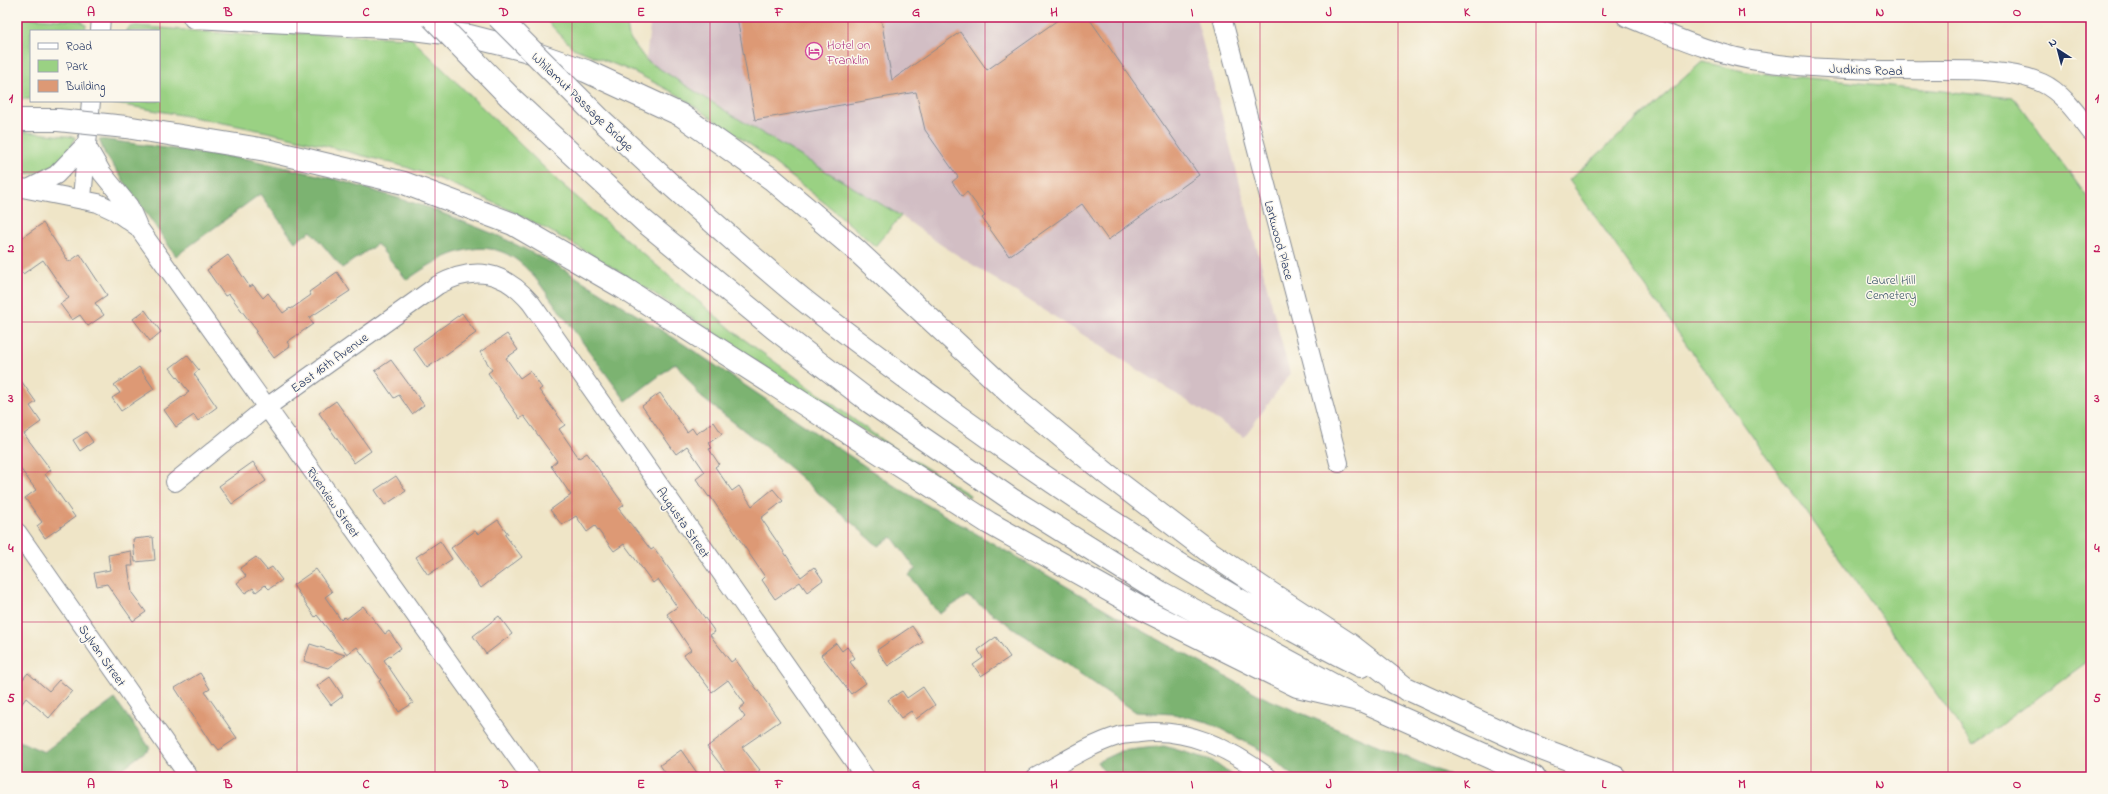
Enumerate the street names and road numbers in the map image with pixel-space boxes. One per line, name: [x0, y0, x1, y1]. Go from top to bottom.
street label: Whilamut Passage Bridge: [526, 48, 638, 157]
street label: Judkins Road: [1829, 60, 1904, 81]
street label: Larkwood Place: [1259, 199, 1298, 282]
street label: East 16th Avenue: [287, 328, 373, 398]
street label: Riverview Street: [301, 464, 365, 543]
street label: Augusta Street: [650, 484, 715, 563]
street label: Sylvan Street: [72, 621, 131, 692]

